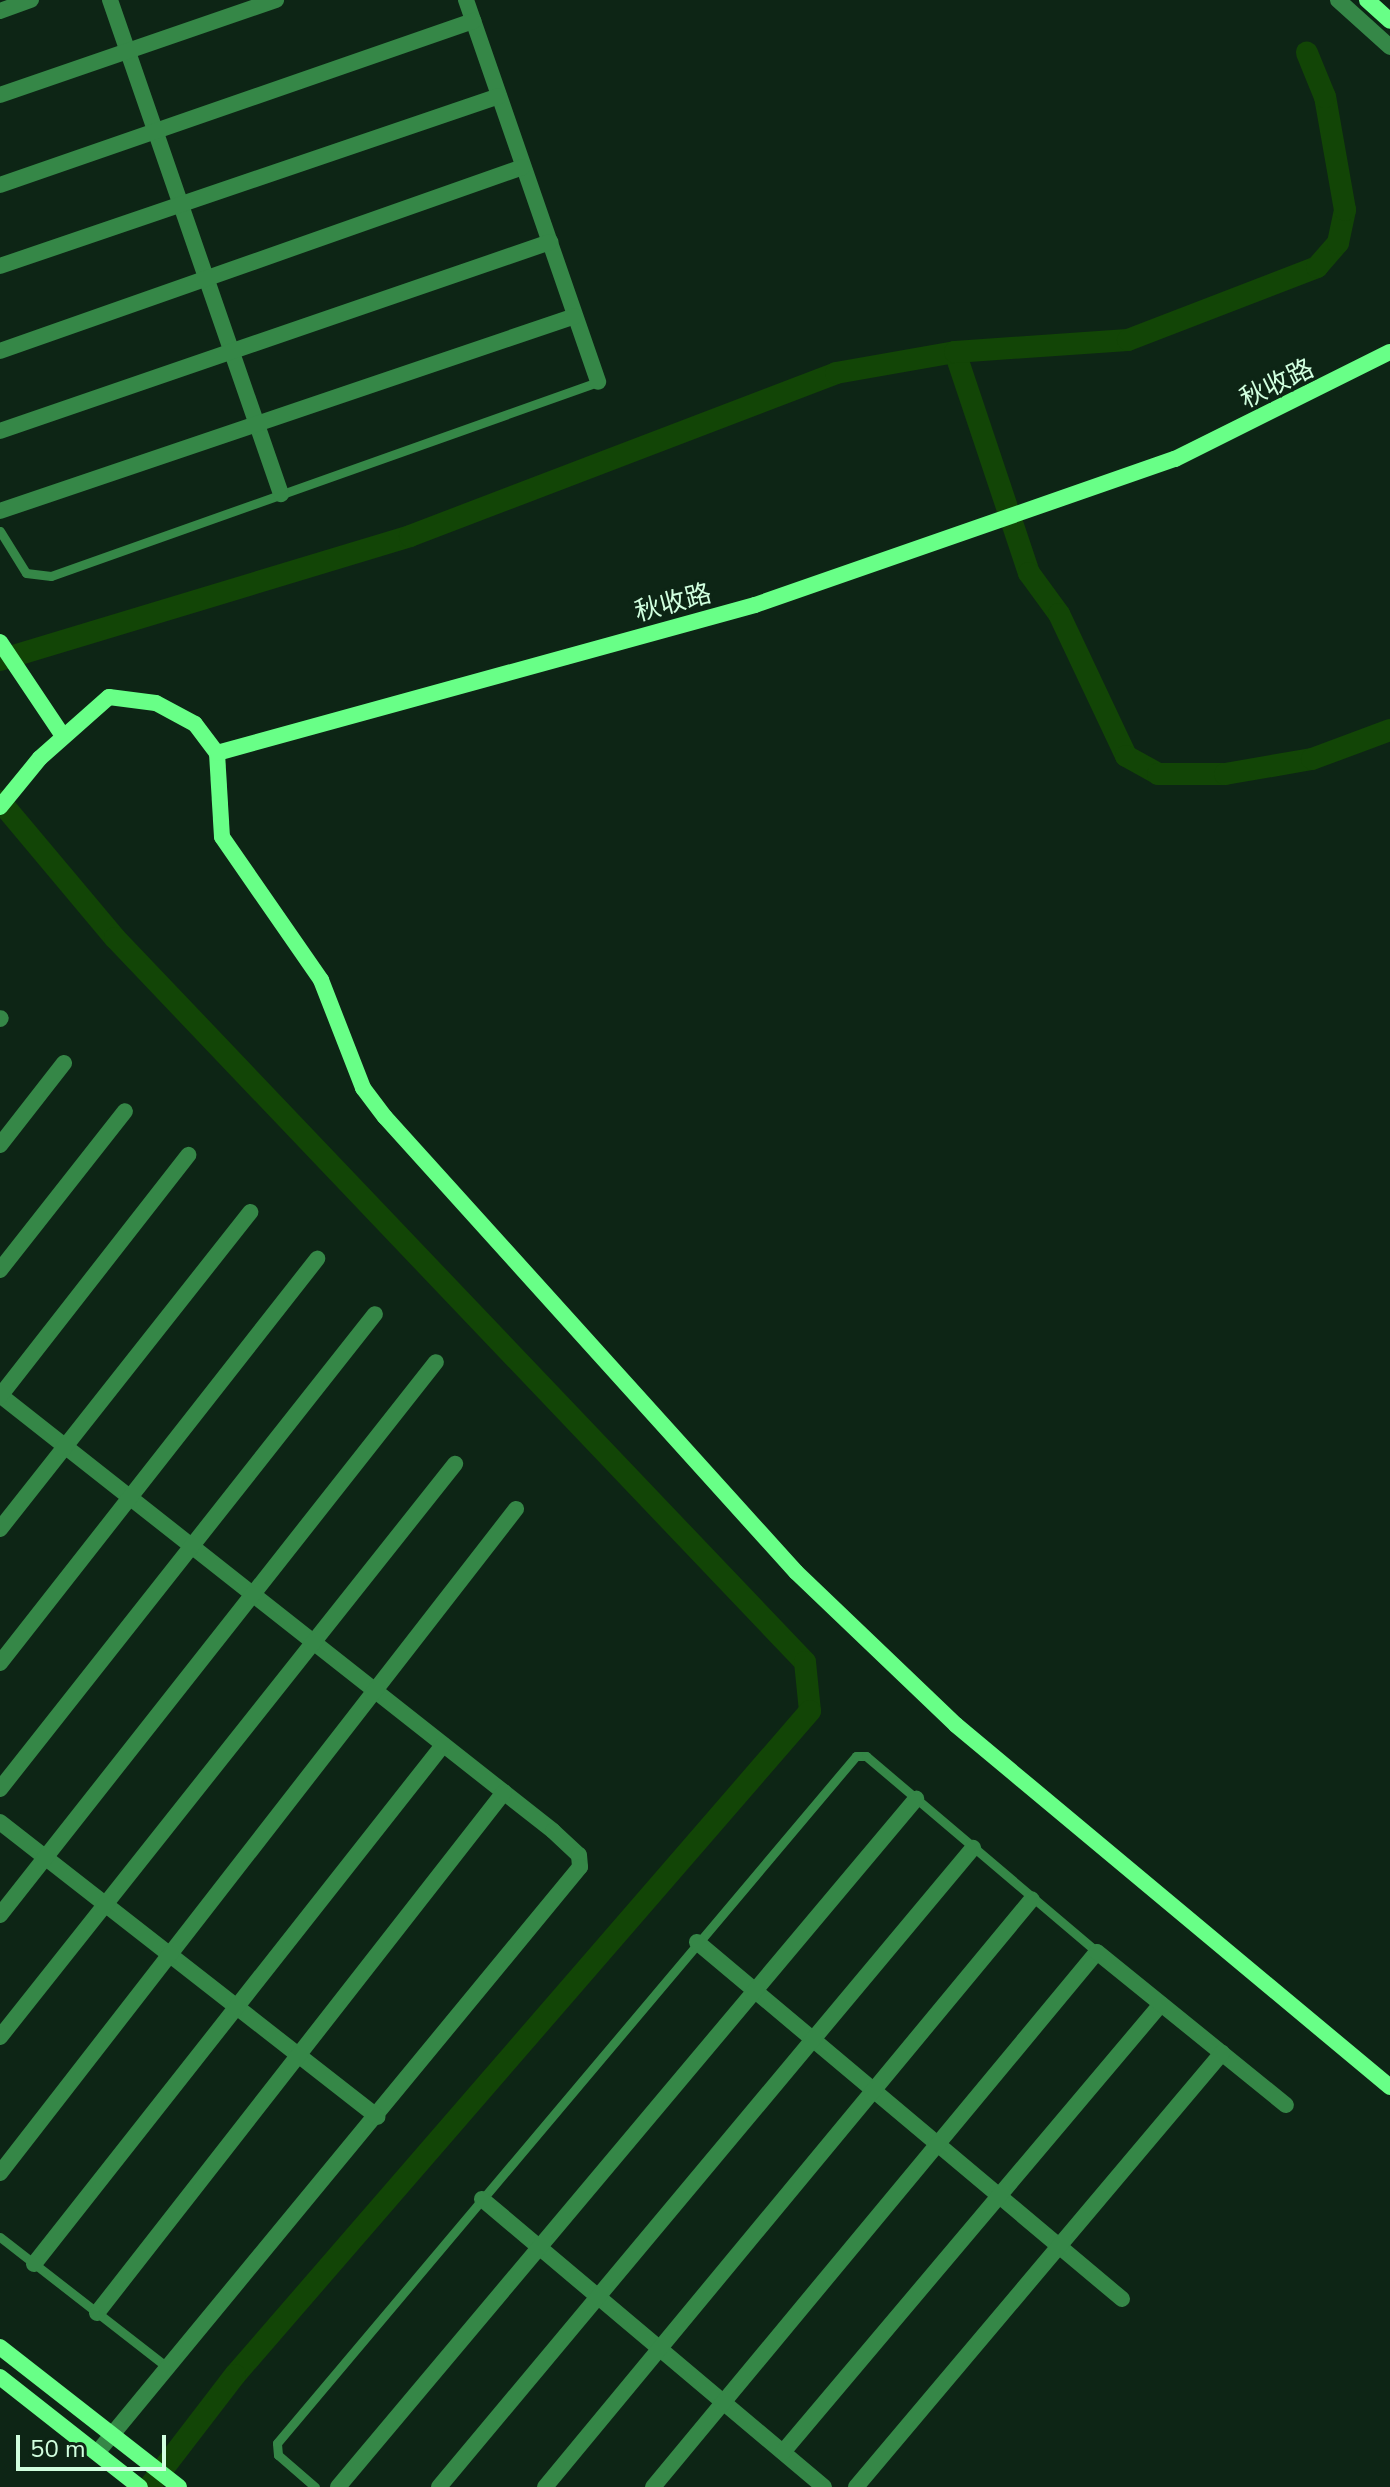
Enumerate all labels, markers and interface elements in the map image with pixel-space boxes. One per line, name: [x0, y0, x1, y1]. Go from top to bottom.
street label: 秋收路: [1235, 353, 1319, 415]
street label: 秋收路: [631, 578, 715, 628]
scale bar: [20, 2419, 170, 2469]
text: 50 m: [30, 2433, 86, 2465]

